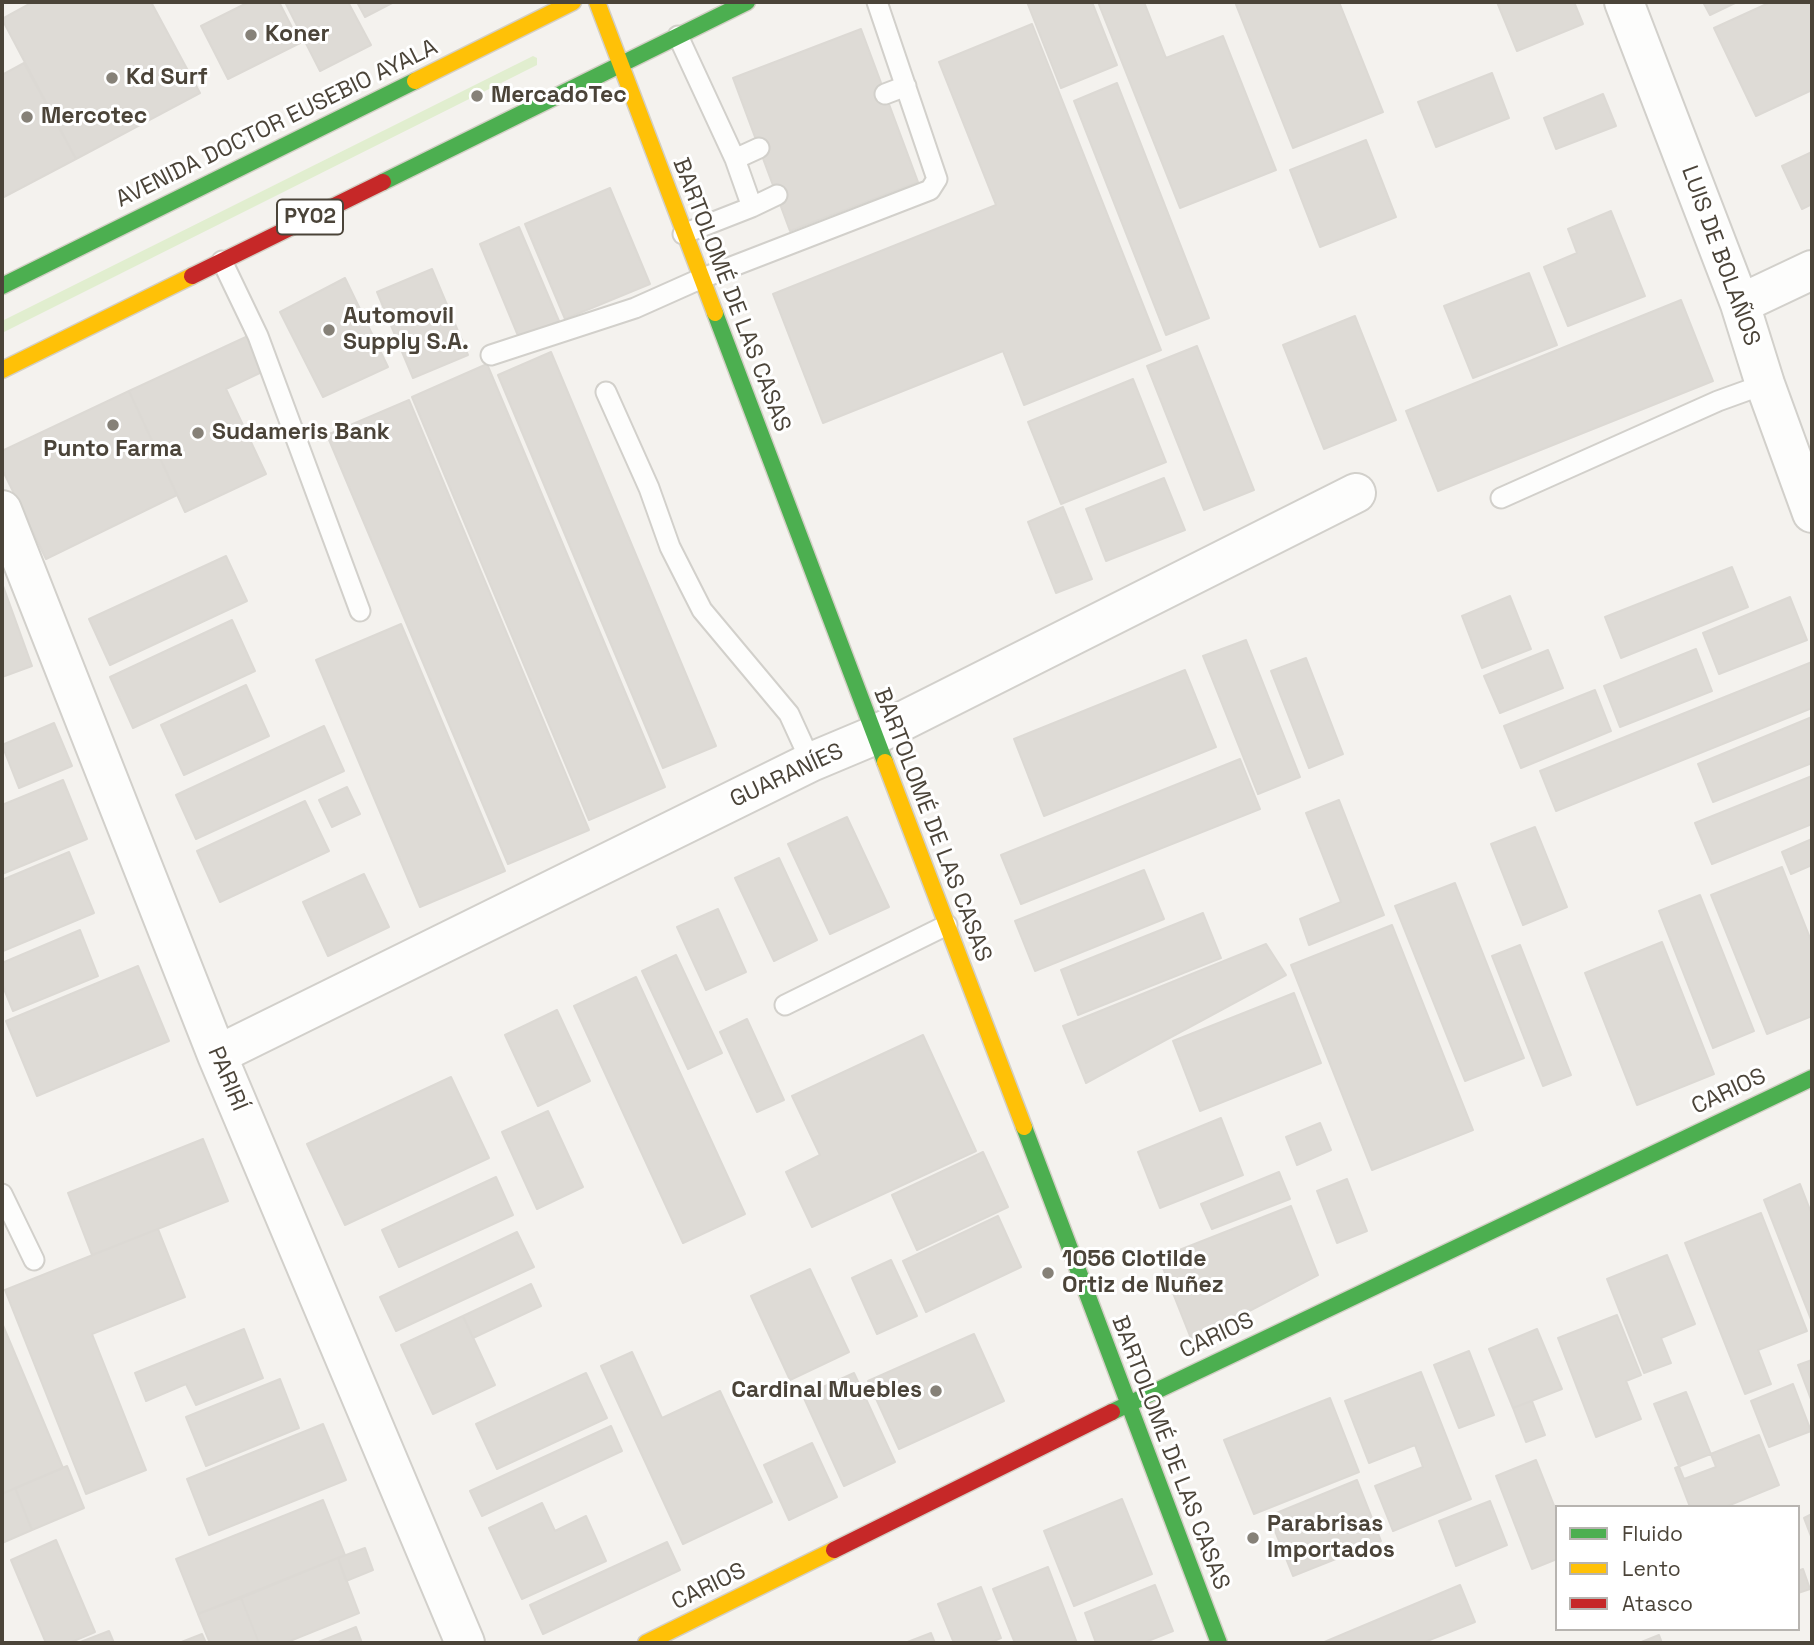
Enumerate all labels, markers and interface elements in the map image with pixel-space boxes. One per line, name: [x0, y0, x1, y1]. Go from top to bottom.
place label: Koner: [265, 21, 330, 49]
marker: Koner: [243, 27, 259, 43]
street label: AVENIDA DOCTOR EUSEBIO AYALA: [112, 34, 442, 214]
place label: Kd Surf: [126, 64, 208, 92]
marker: Kd Surf: [104, 70, 120, 86]
place label: MercadoTec: [491, 82, 627, 110]
marker: MercadoTec: [469, 88, 485, 104]
place label: Mercotec: [41, 103, 147, 131]
marker: Mercotec: [19, 109, 35, 125]
street label: BARTOLOMÉ DE LAS CASAS: [666, 154, 796, 436]
street label: LUIS DE BOLAÑOS: [1675, 162, 1765, 350]
road number: PY02: [277, 200, 343, 234]
place label: Automovil Supply S.A.: [343, 303, 469, 357]
marker: Automovil Supply S.A.: [321, 322, 337, 338]
marker: Punto Farma: [105, 417, 121, 433]
place label: Sudameris Bank: [212, 419, 390, 447]
marker: Sudameris Bank: [190, 425, 206, 441]
place label: Punto Farma: [43, 436, 183, 464]
street label: BARTOLOMÉ DE LAS CASAS: [867, 684, 997, 966]
street label: GUARANÍES: [726, 738, 848, 814]
street label: PARIRÍ: [201, 1043, 253, 1115]
street label: CARIOS: [1687, 1063, 1771, 1121]
place label: 1056 Clotilde Ortiz de Nuñez: [1062, 1246, 1224, 1300]
marker: 1056 Clotilde Ortiz de Nuñez: [1040, 1265, 1056, 1281]
street label: CARIOS: [1175, 1307, 1259, 1365]
street label: BARTOLOMÉ DE LAS CASAS: [1105, 1312, 1235, 1594]
place label: Cardinal Muebles: [731, 1377, 922, 1405]
marker: Cardinal Muebles: [928, 1383, 944, 1399]
legend: [1555, 1505, 1800, 1631]
place label: Parabrisas Importados: [1267, 1511, 1395, 1565]
text: Fluido: [1622, 1520, 1683, 1547]
marker: Parabrisas Importados: [1245, 1530, 1261, 1546]
text: Lento: [1622, 1555, 1681, 1582]
street label: CARIOS: [668, 1557, 750, 1617]
text: Atasco: [1622, 1590, 1693, 1617]

